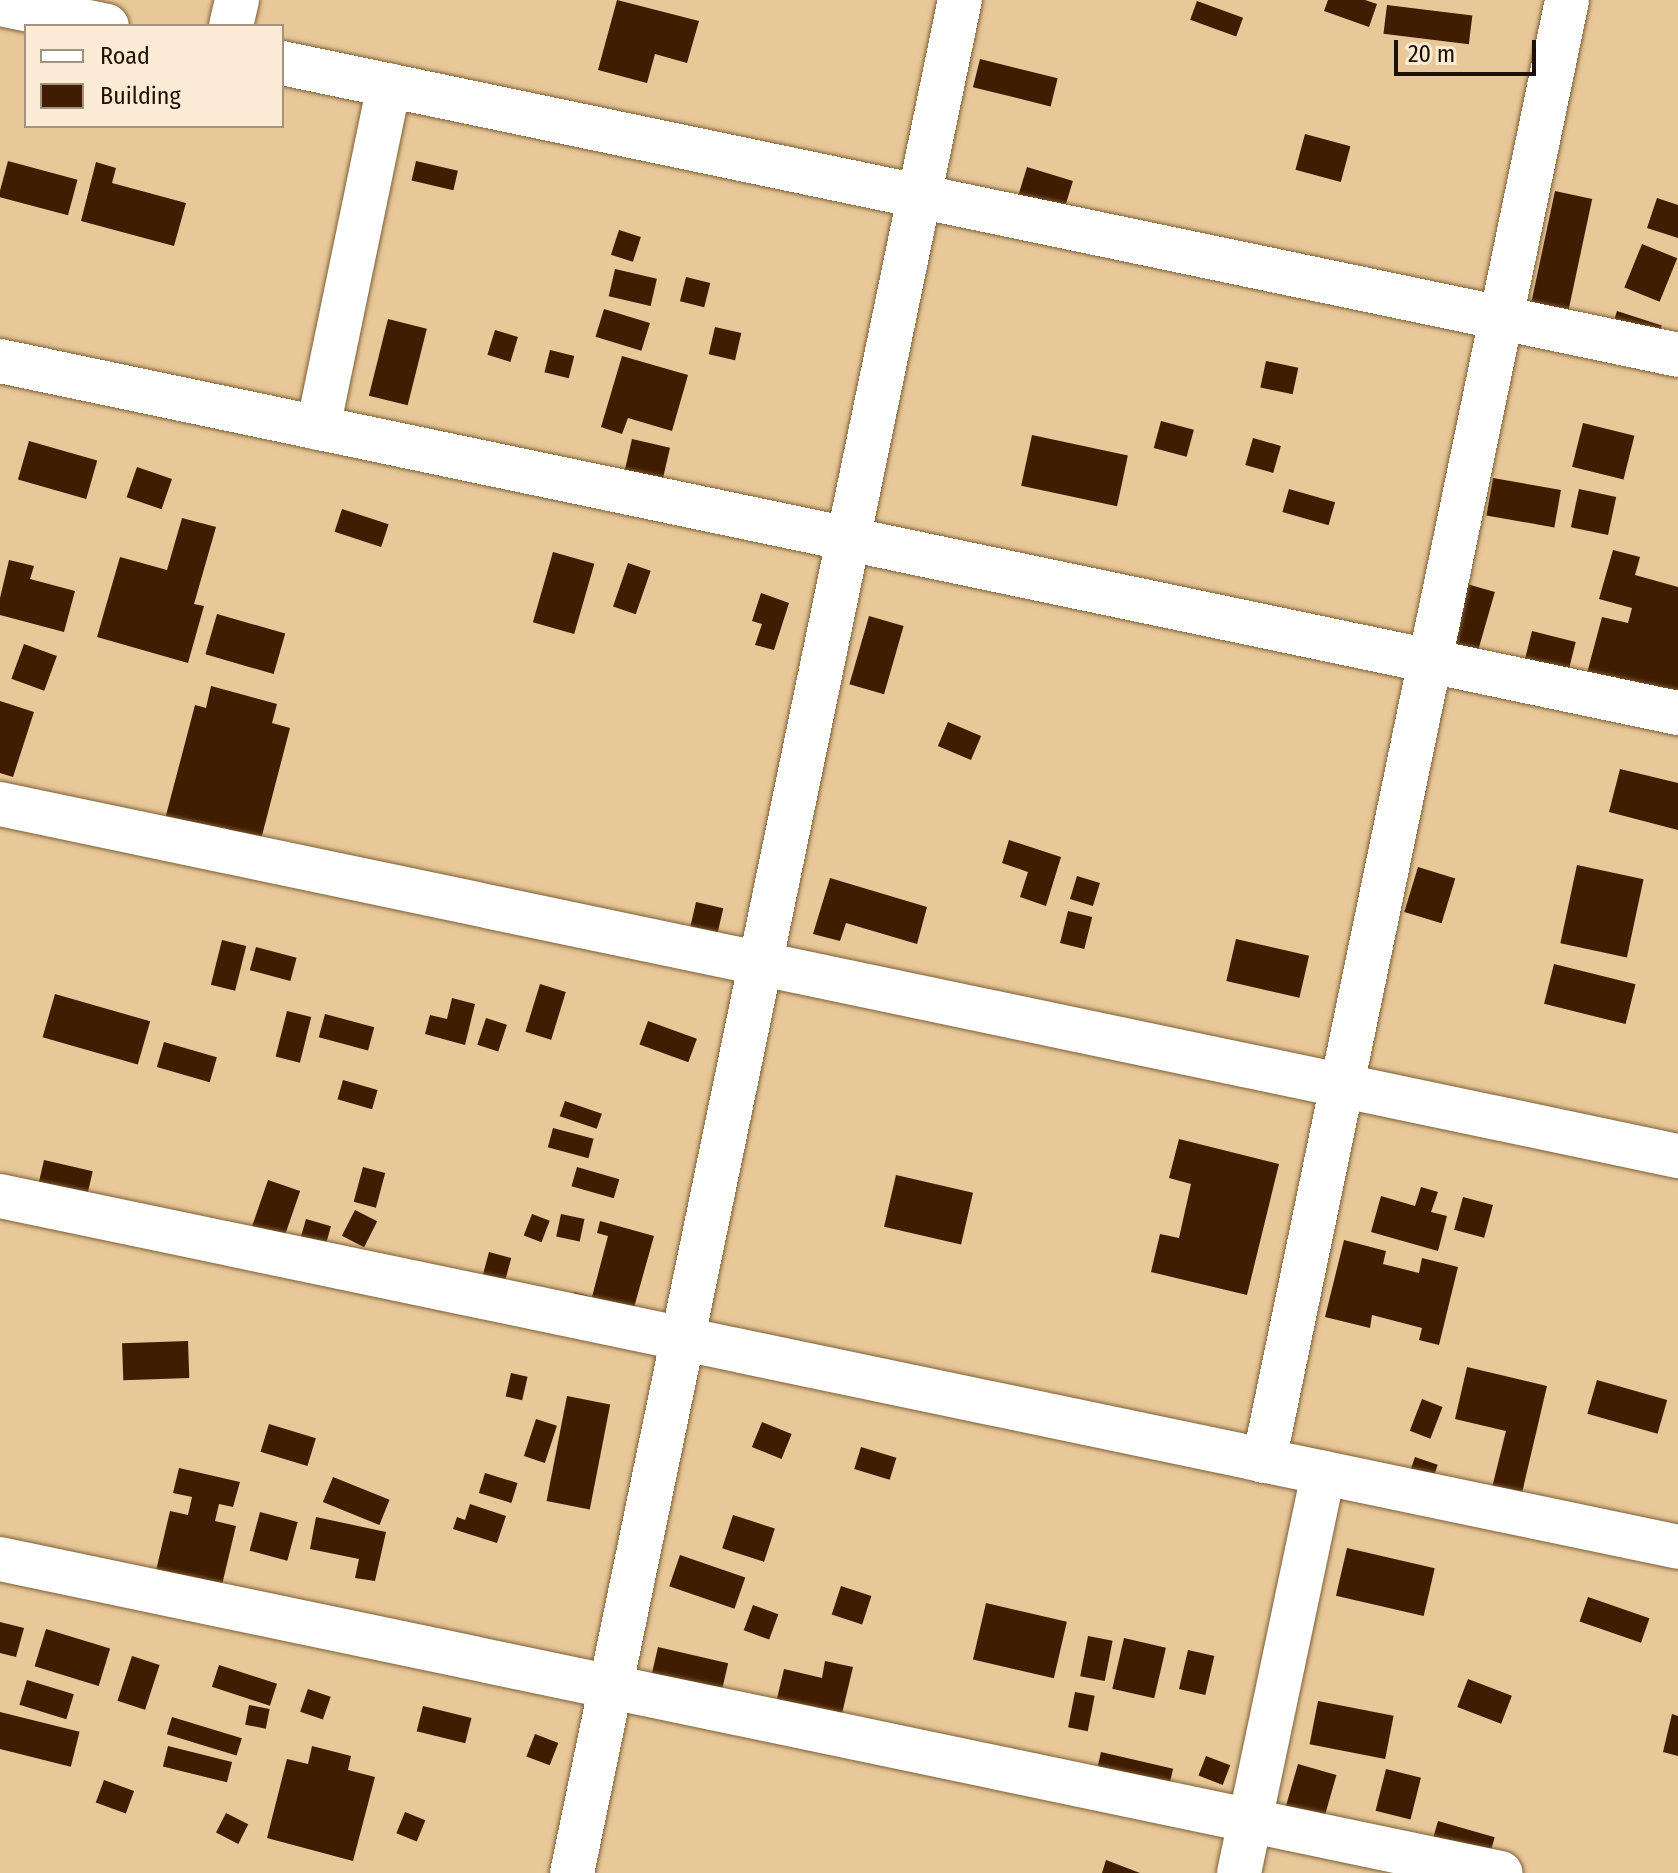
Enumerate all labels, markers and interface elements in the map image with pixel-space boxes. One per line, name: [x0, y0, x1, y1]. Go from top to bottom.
legend: [24, 24, 284, 128]
scale bar: [1398, 24, 1540, 74]
text: 20 m: [1408, 40, 1455, 68]
text: Road: [100, 42, 150, 70]
text: Building: [100, 82, 181, 110]

